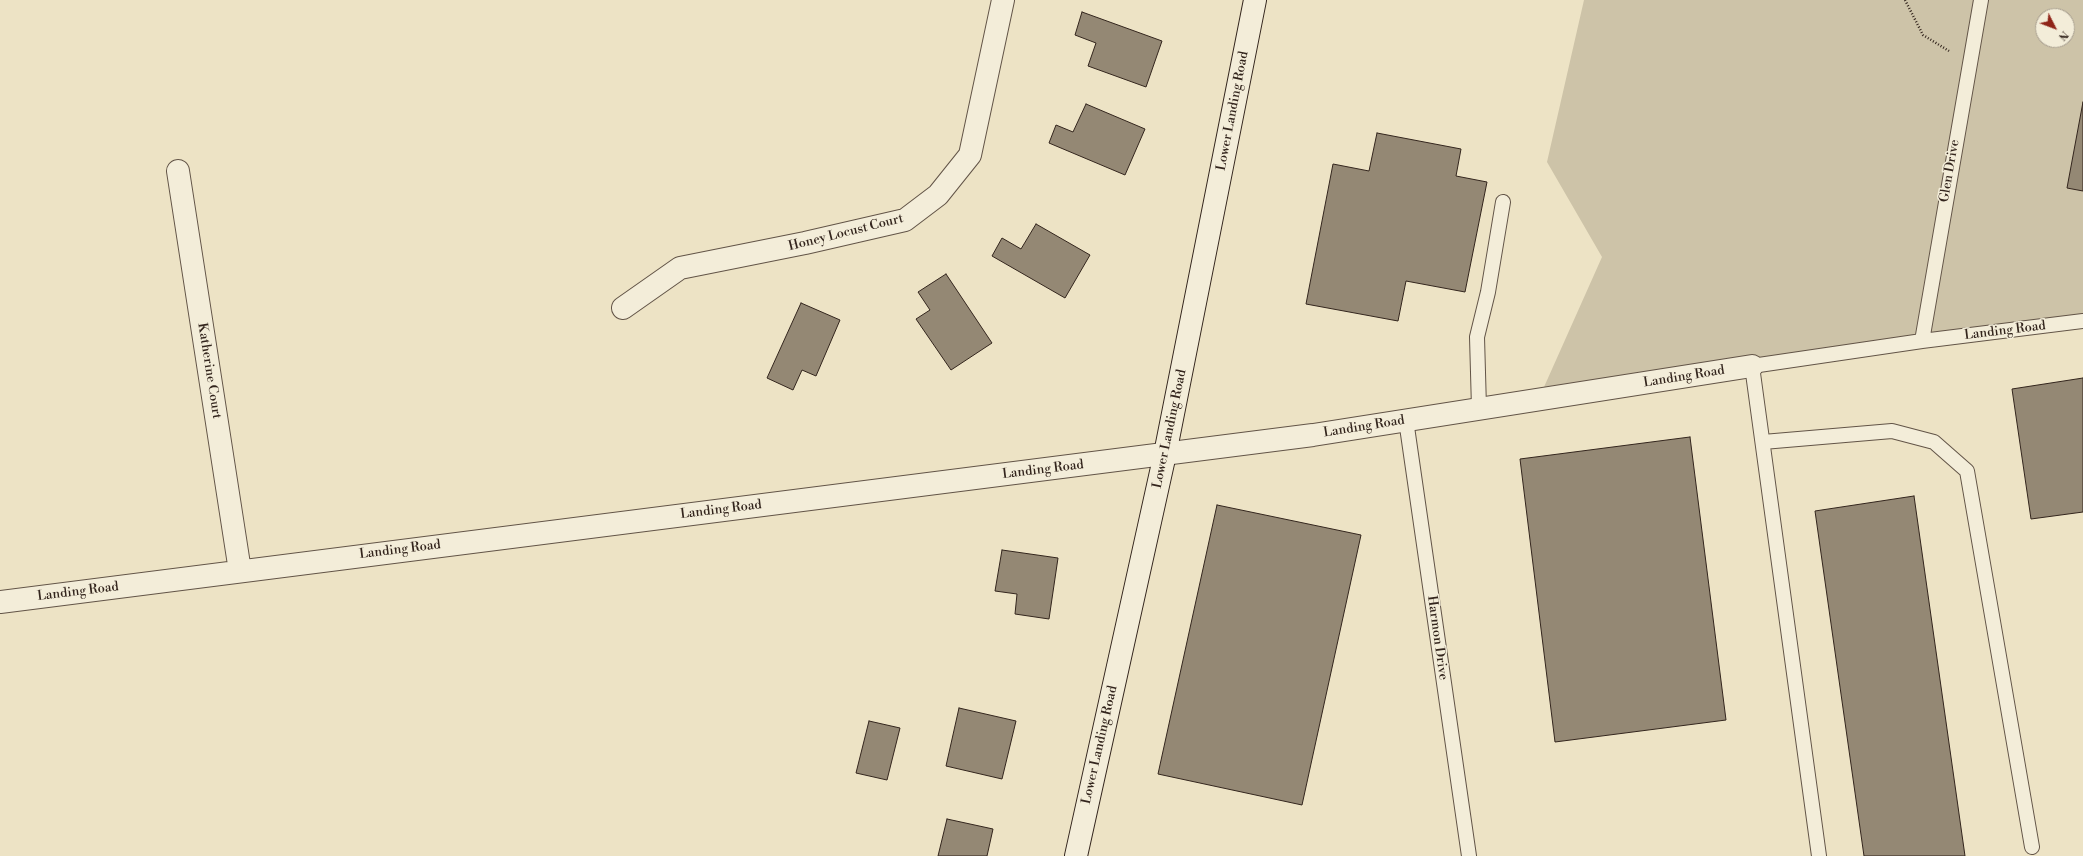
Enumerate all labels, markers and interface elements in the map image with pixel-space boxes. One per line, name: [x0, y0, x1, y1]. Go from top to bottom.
north arrow: [2035, 8, 2075, 48]
text: N: [2055, 27, 2071, 43]
street label: Lower Landing Road: [1214, 50, 1252, 172]
street label: Glen Drive: [1937, 138, 1963, 204]
street label: Honey Locust Court: [787, 211, 905, 255]
street label: Landing Road: [1963, 318, 2047, 344]
street label: Katherine Court: [194, 322, 224, 420]
street label: Landing Road: [1642, 363, 1726, 391]
street label: Lower Landing Road: [1150, 368, 1190, 490]
street label: Landing Road: [1322, 413, 1406, 441]
street label: Landing Road: [1001, 457, 1085, 483]
street label: Landing Road: [679, 497, 763, 523]
street label: Landing Road: [358, 537, 442, 563]
street label: Landing Road: [36, 579, 120, 605]
street label: Harmon Drive: [1423, 595, 1451, 681]
street label: Lower Landing Road: [1079, 684, 1121, 806]

